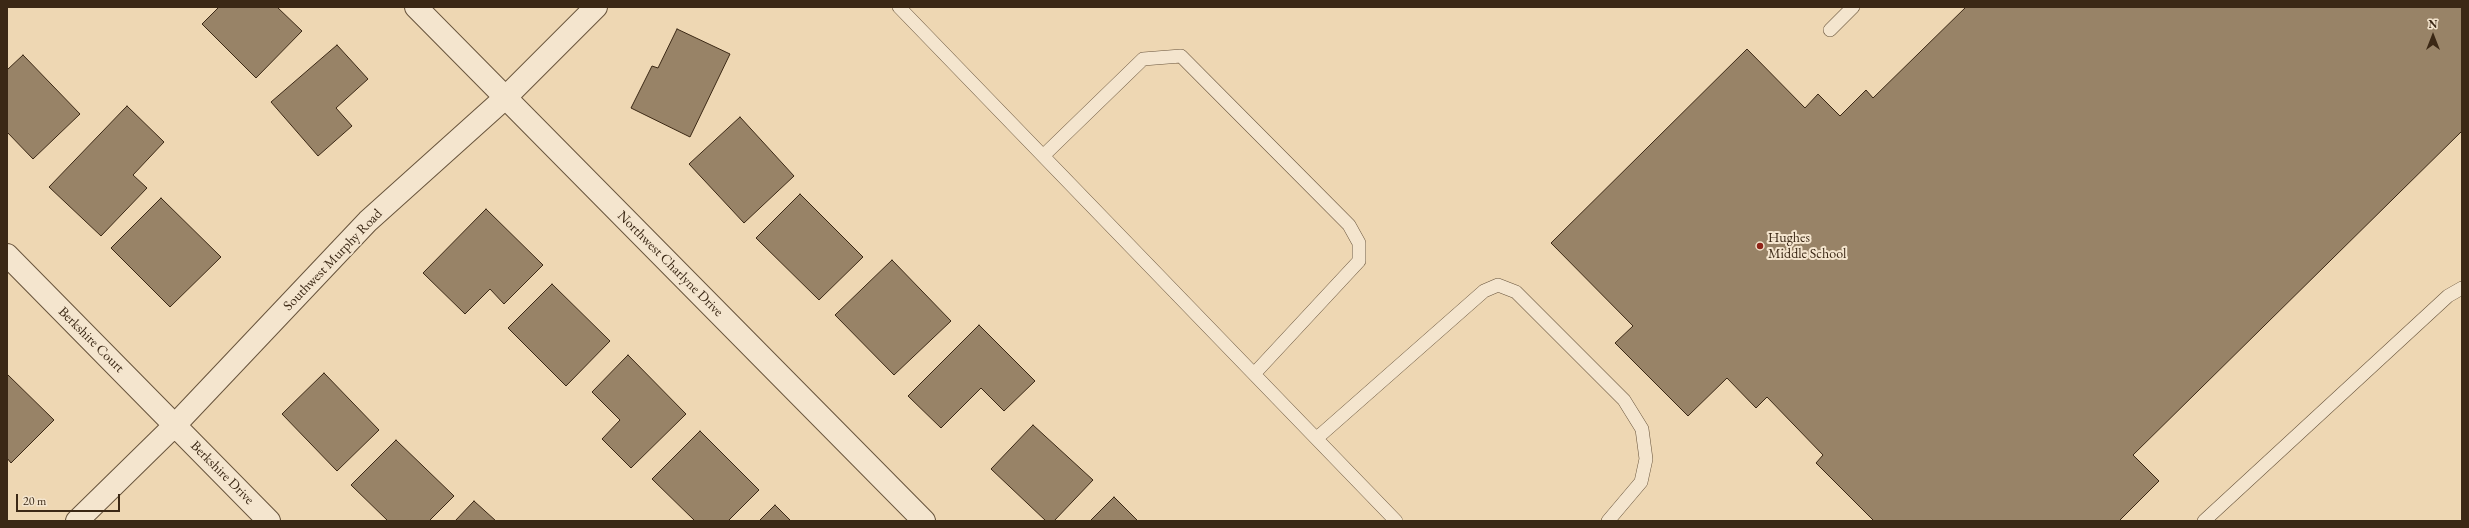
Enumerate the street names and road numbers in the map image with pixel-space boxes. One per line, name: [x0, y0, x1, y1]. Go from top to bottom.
street label: Southwest Murphy Road: [280, 206, 386, 314]
street label: Northwest Charlyne Drive: [614, 208, 726, 320]
street label: Berkshire Court: [55, 304, 127, 376]
street label: Berkshire Drive: [187, 438, 257, 508]

